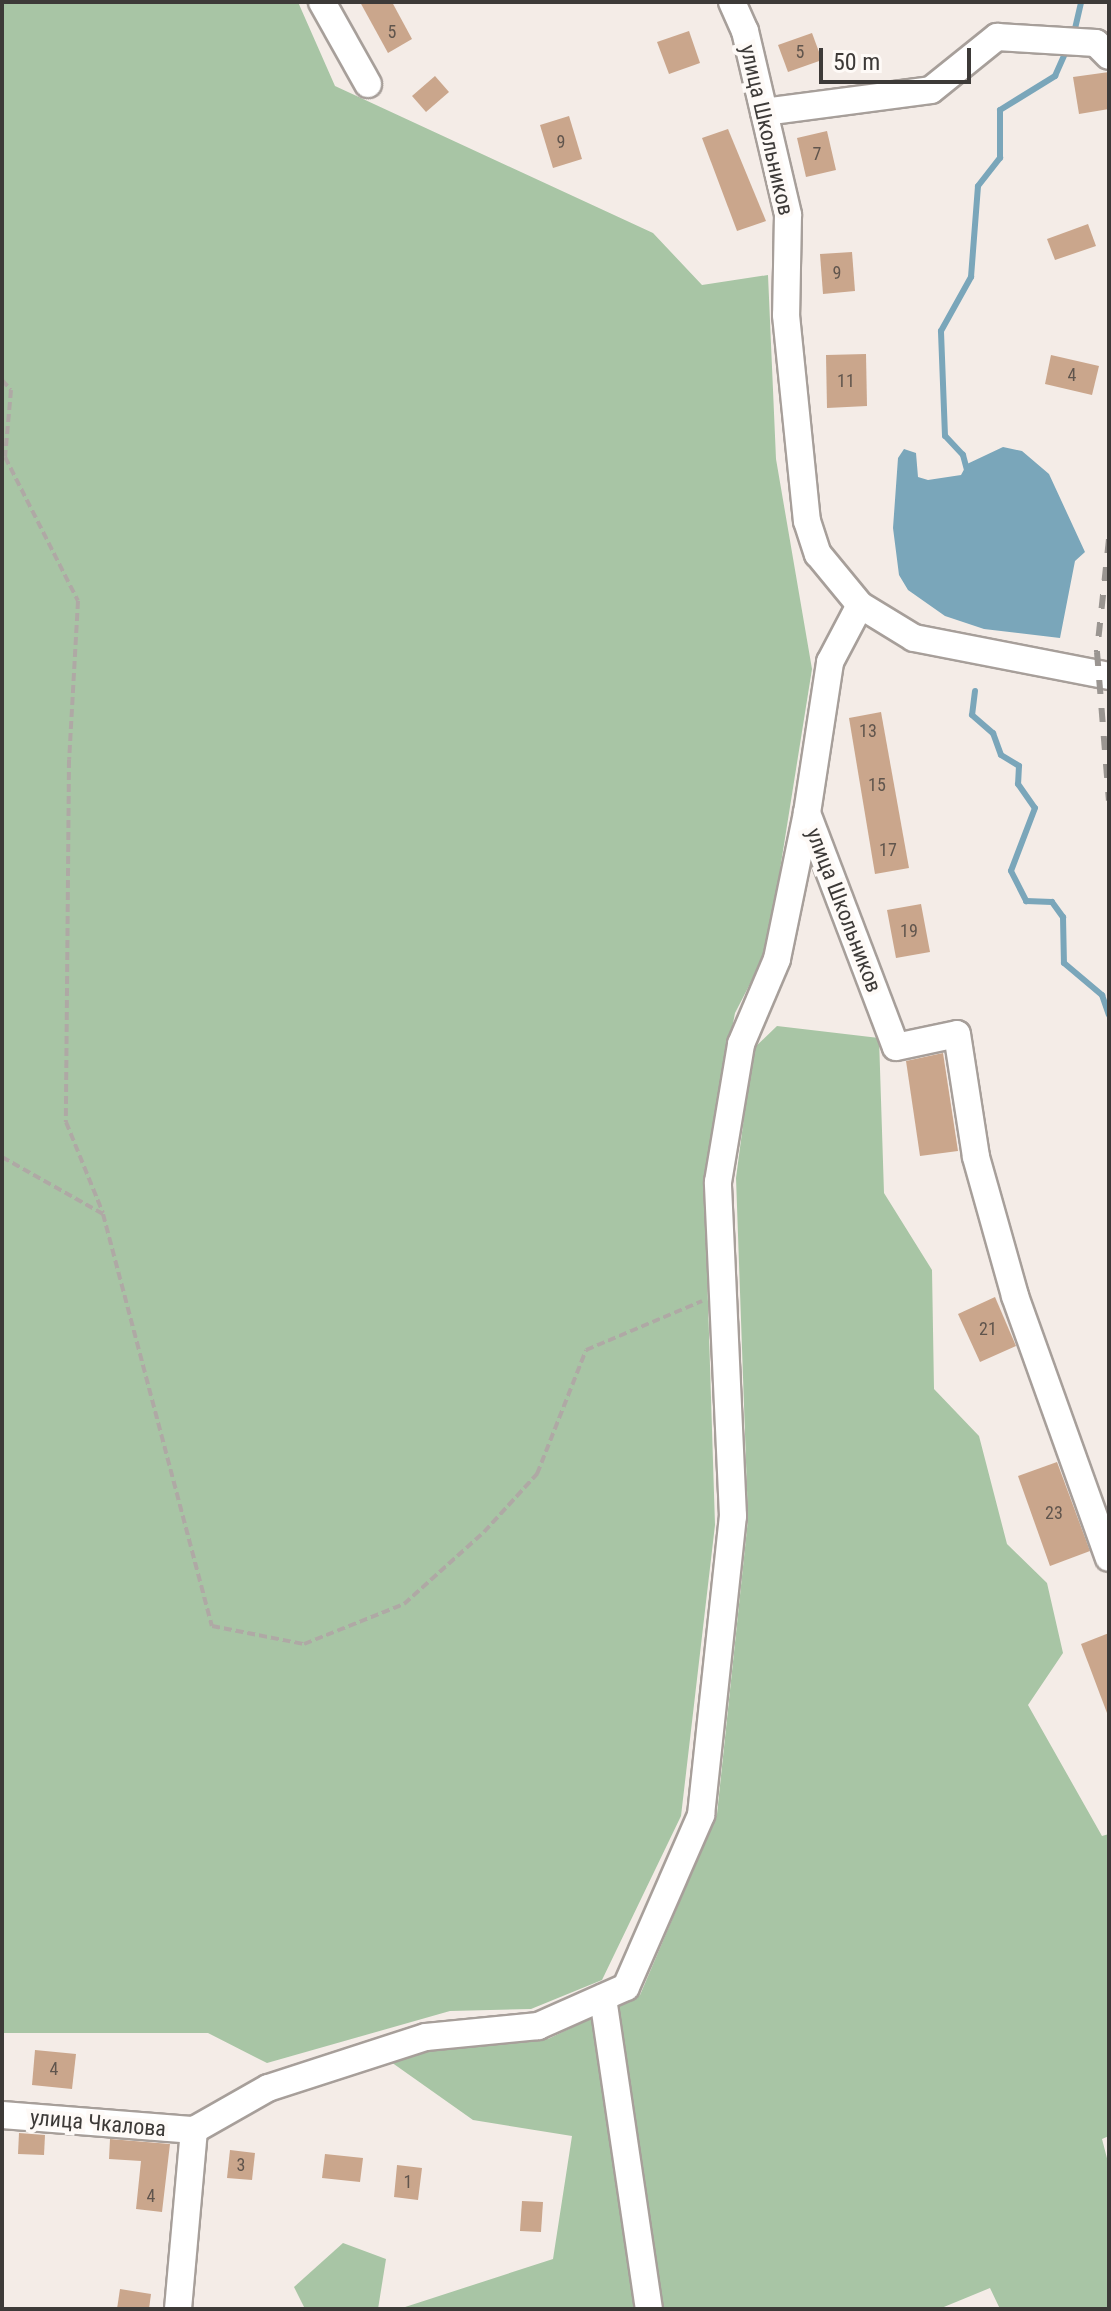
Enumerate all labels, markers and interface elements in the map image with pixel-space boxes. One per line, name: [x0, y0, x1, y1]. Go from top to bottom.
house number: 5: [388, 21, 396, 43]
scale bar: [823, 32, 975, 82]
house number: 5: [796, 41, 804, 63]
street label: улица Школьников: [735, 42, 799, 218]
text: 50 m: [833, 48, 880, 76]
house number: 9: [557, 131, 565, 153]
house number: 7: [813, 143, 821, 165]
house number: 9: [833, 262, 841, 284]
house number: 4: [1068, 364, 1076, 386]
house number: 11: [837, 370, 855, 392]
house number: 13: [859, 720, 877, 742]
house number: 15: [868, 774, 886, 796]
street label: улица Школьников: [800, 824, 888, 996]
house number: 17: [879, 839, 897, 861]
house number: 19: [900, 920, 918, 942]
house number: 21: [979, 1318, 997, 1340]
house number: 23: [1045, 1502, 1063, 1524]
house number: 4: [50, 2058, 58, 2080]
street label: улица Чкалова: [29, 2104, 167, 2142]
house number: 3: [237, 2154, 245, 2176]
house number: 1: [404, 2171, 412, 2193]
house number: 4: [147, 2185, 155, 2207]

